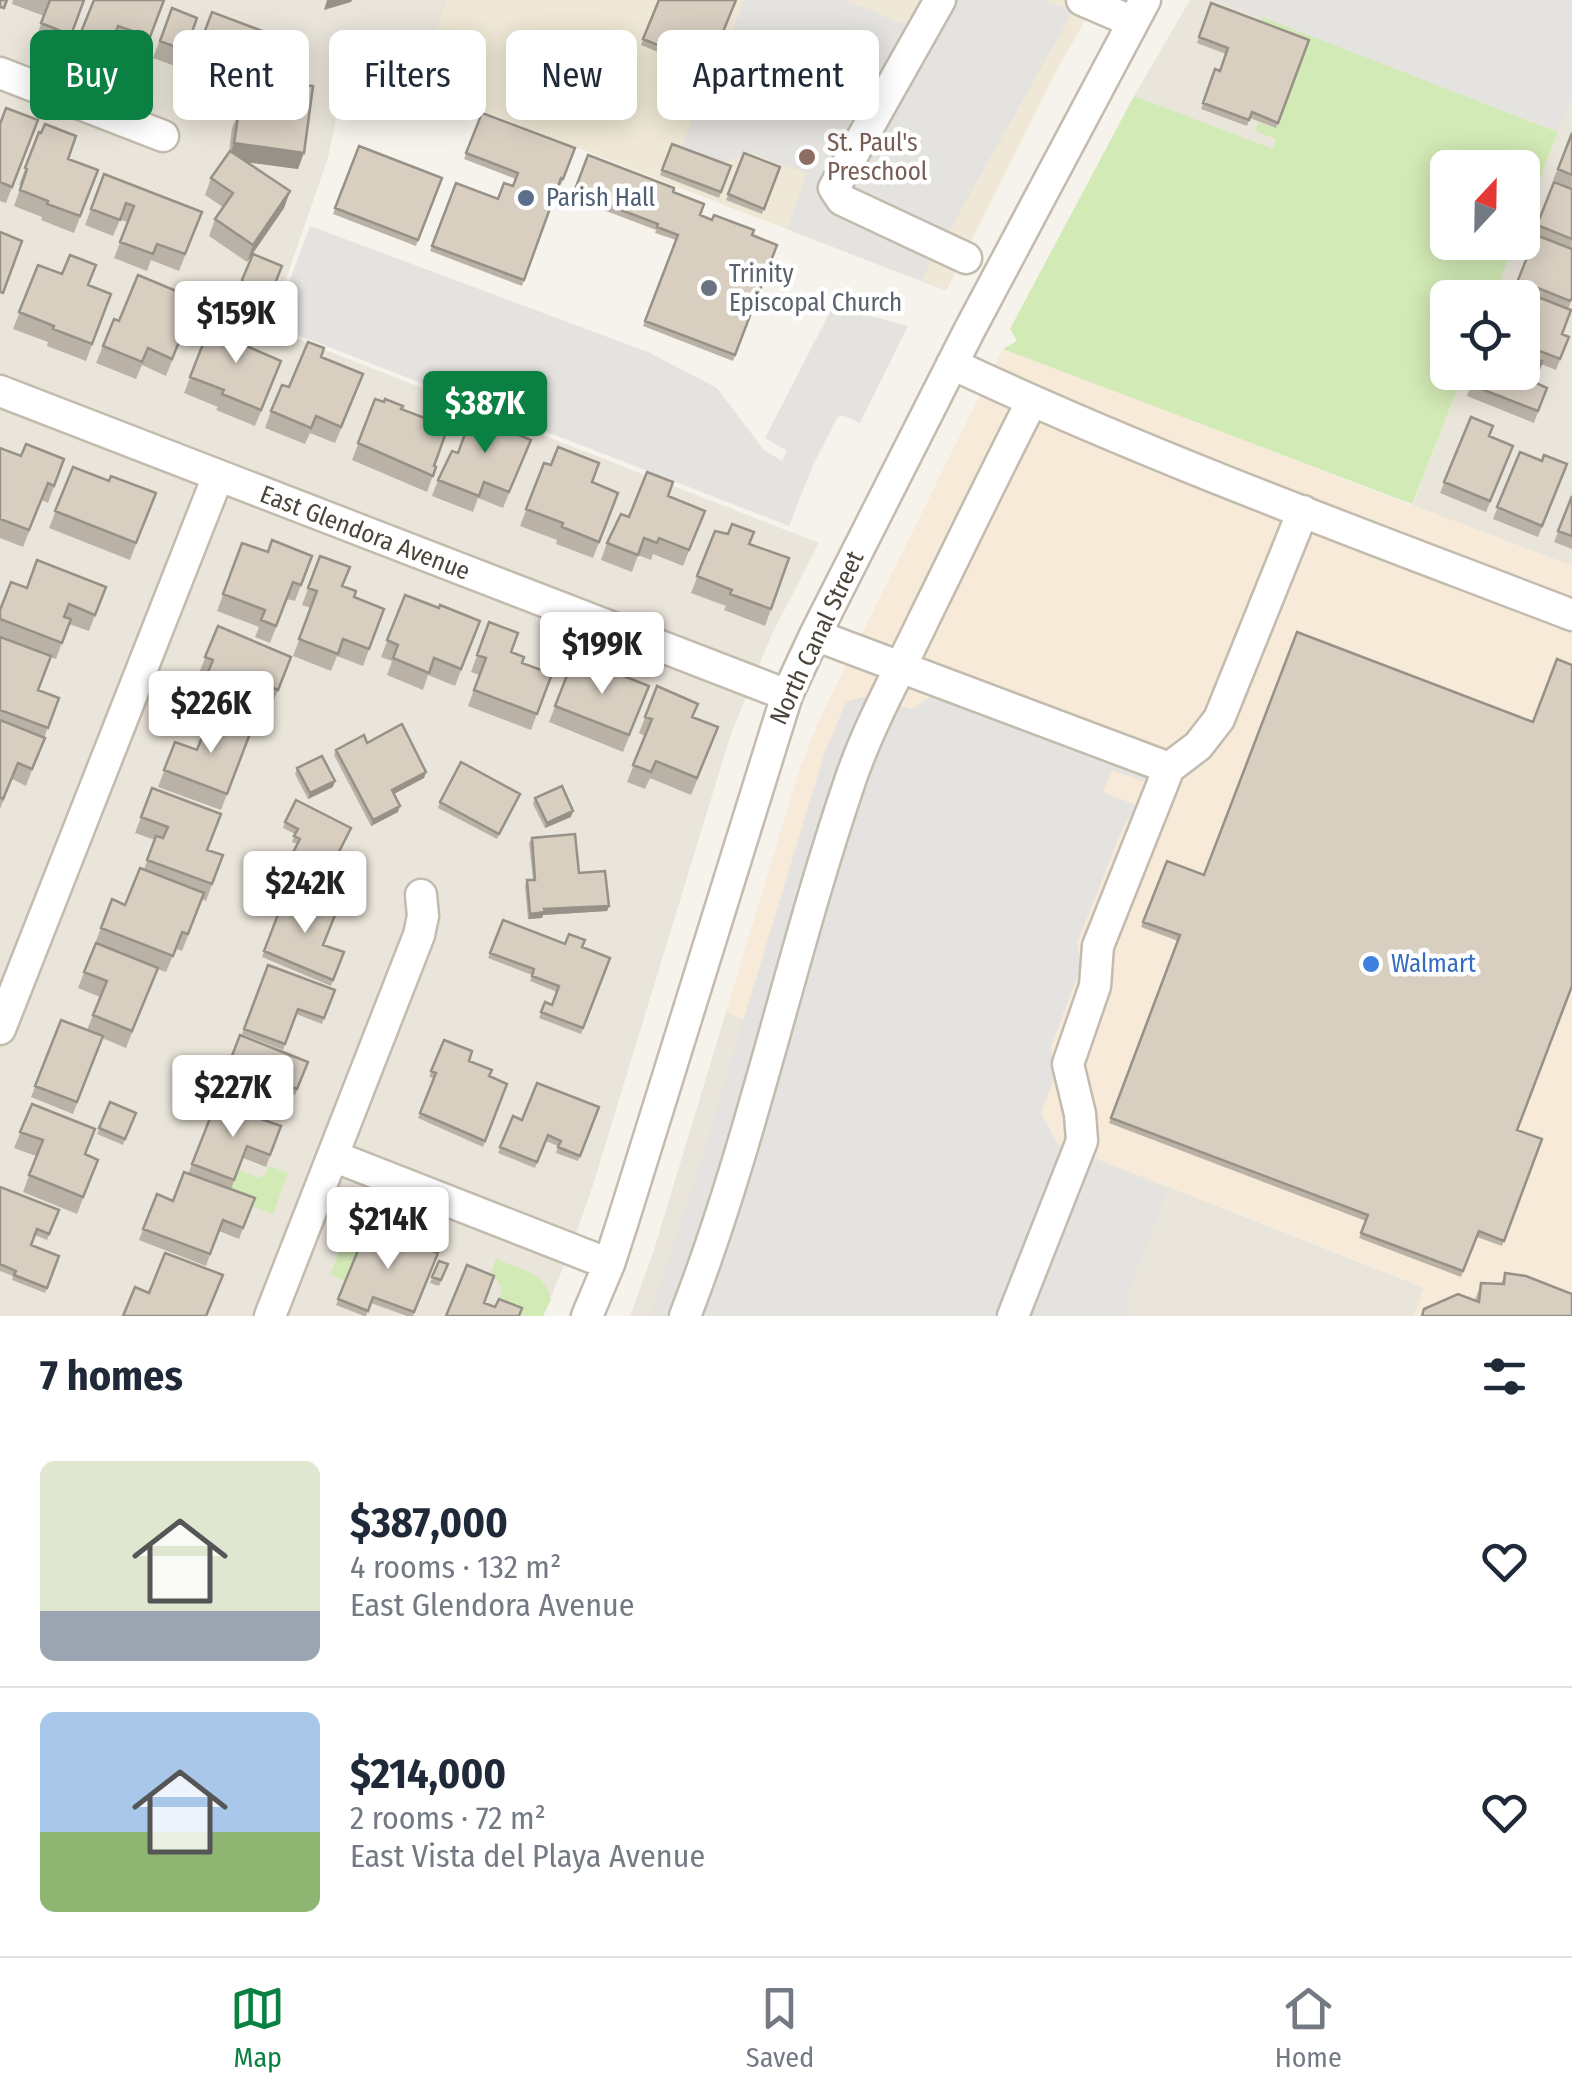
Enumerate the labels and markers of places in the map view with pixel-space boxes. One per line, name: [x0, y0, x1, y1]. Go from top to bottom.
place label: St. Paul's Preschool: [827, 128, 928, 187]
marker: St. Paul's Preschool: [796, 146, 818, 168]
place label: Parish Hall: [546, 183, 656, 213]
marker: Parish Hall: [515, 187, 537, 209]
place label: Trinity Episcopal Church: [729, 259, 902, 318]
marker: Trinity Episcopal Church: [698, 277, 720, 299]
pin: $159K: [166, 281, 306, 366]
pin: $387K: [415, 371, 555, 456]
pin: $199K: [532, 612, 672, 697]
pin: $226K: [141, 671, 281, 756]
pin: $242K: [235, 851, 375, 936]
place label: Walmart: [1391, 949, 1477, 979]
marker: Walmart: [1360, 953, 1382, 975]
pin: $227K: [163, 1055, 303, 1140]
pin: $214K: [318, 1187, 458, 1272]

